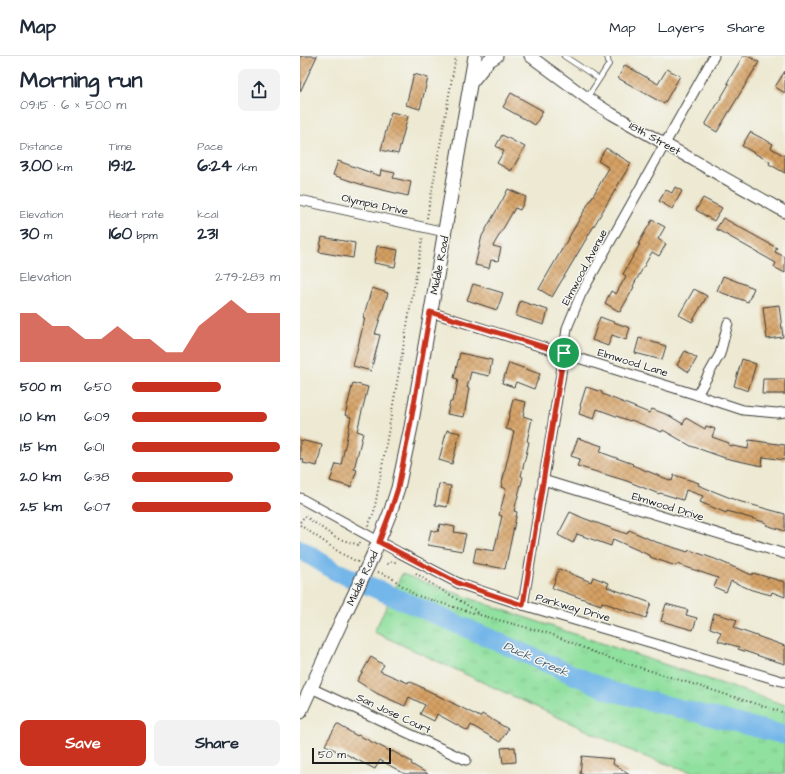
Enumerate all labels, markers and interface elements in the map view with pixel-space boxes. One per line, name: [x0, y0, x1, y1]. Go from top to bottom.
text: Map: [20, 14, 56, 41]
text: Map: [609, 18, 636, 38]
text: Layers: [658, 18, 705, 38]
text: Share: [727, 18, 765, 38]
text: Morning run: [20, 65, 143, 96]
button: share: [238, 69, 280, 111]
text: 09:15 · 6 × 500 m: [20, 96, 127, 114]
street label: 18th Street: [626, 118, 684, 159]
text: Distance: [20, 139, 63, 154]
text: Time: [109, 139, 132, 154]
text: Pace: [197, 139, 223, 154]
text: 3.00: [20, 154, 53, 178]
text: 19:12: [109, 154, 135, 178]
text: 6:24: [197, 154, 232, 178]
text: km: [53, 160, 72, 175]
text: /km: [232, 160, 257, 175]
street label: Olympia Drive: [340, 190, 410, 220]
text: Elevation: [20, 207, 63, 222]
text: Heart rate: [109, 207, 164, 222]
text: kcal: [197, 207, 218, 222]
text: 30: [20, 222, 39, 246]
text: 160: [109, 222, 132, 246]
text: 231: [197, 222, 218, 246]
street label: Elmwood Avenue: [558, 227, 611, 308]
text: m: [39, 228, 52, 243]
text: bpm: [132, 228, 157, 243]
street label: Middle Road: [426, 234, 453, 296]
text: Elevation: [20, 268, 71, 286]
text: 279–283 m: [215, 268, 280, 286]
pin: [547, 336, 581, 370]
icon: arrive: [553, 342, 575, 364]
street label: Elmwood Lane: [596, 345, 670, 380]
text: 500 m: [20, 378, 61, 396]
text: 6:50: [84, 378, 112, 396]
text: 1.0 km: [20, 408, 55, 426]
text: 6:09: [84, 408, 110, 426]
text: 1.5 km: [20, 438, 56, 456]
text: 6:01: [84, 438, 104, 456]
text: 2.0 km: [20, 468, 61, 486]
text: 6:38: [84, 468, 109, 486]
street label: Elmwood Drive: [630, 488, 706, 525]
text: 2.5 km: [20, 498, 62, 516]
text: 6:07: [84, 498, 111, 516]
street label: Middle Road: [343, 548, 382, 608]
street label: Parkway Drive: [534, 590, 612, 626]
water label: Duck Creek: [501, 638, 571, 682]
street label: San Jose Court: [354, 690, 434, 737]
button: Save: [20, 720, 146, 766]
button: Share: [154, 720, 280, 766]
scale bar: [312, 746, 391, 765]
text: 50 m: [318, 747, 346, 762]

